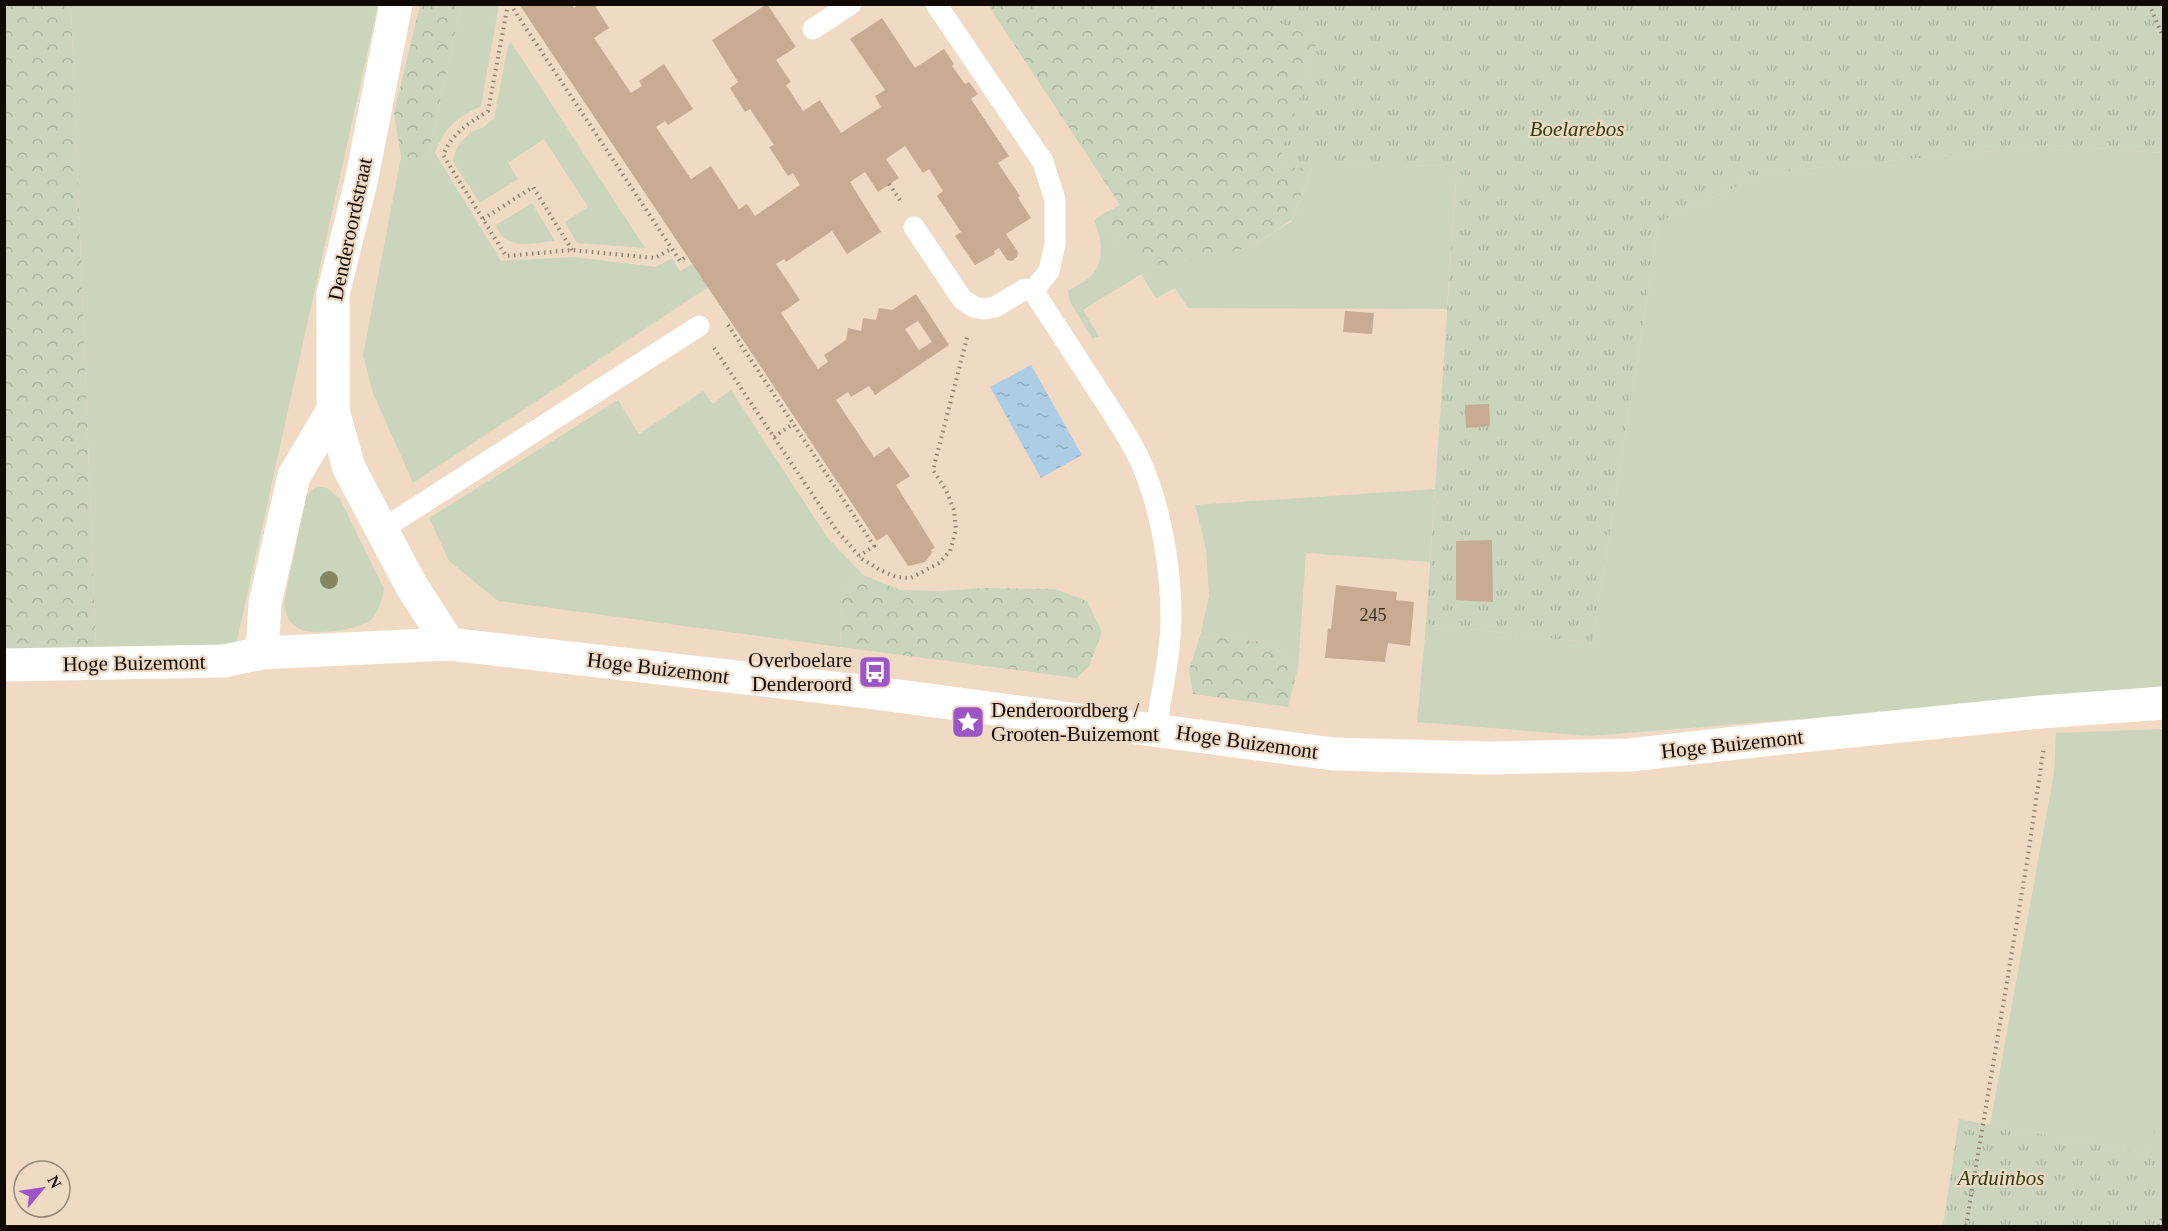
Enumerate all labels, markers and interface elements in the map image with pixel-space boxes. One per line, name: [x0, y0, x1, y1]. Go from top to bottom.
park label: Boelarebos: [1530, 117, 1624, 141]
street label: Denderoordstraat: [323, 155, 377, 303]
house number: 245: [1360, 605, 1387, 625]
street label: Hoge Buizemont: [586, 647, 731, 689]
place label: Overboelare Denderoord: [748, 648, 852, 696]
street label: Hoge Buizemont: [62, 650, 206, 676]
bus stop icon: Overboelare Denderoord: [857, 654, 893, 690]
place label: Denderoordberg / Grooten-Buizemont: [991, 698, 1159, 746]
place icon: Denderoordberg / Grooten-Buizemont: [950, 704, 986, 740]
street label: Hoge Buizemont: [1175, 720, 1320, 764]
street label: Hoge Buizemont: [1660, 725, 1804, 763]
north arrow: [12, 1159, 72, 1219]
park label: Arduinbos: [1956, 1166, 2044, 1190]
text: N: [44, 1173, 65, 1192]

